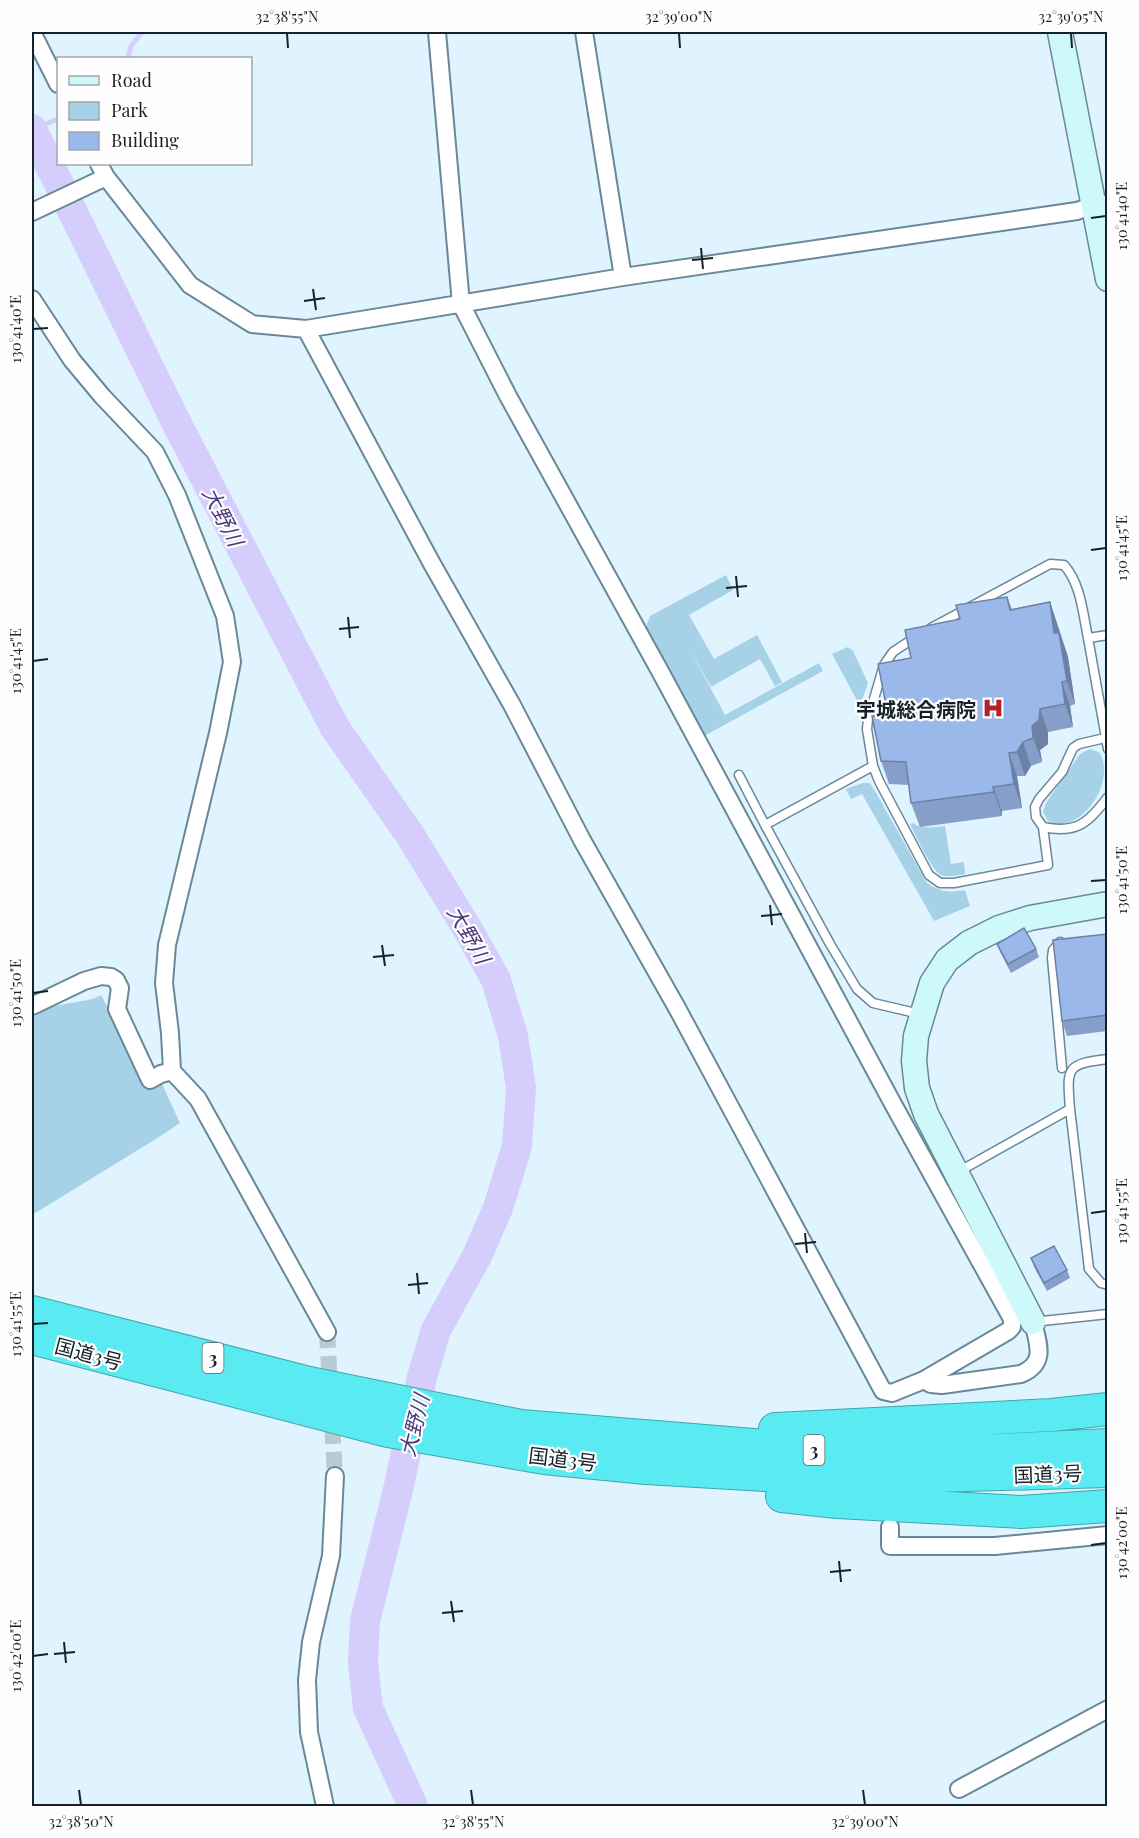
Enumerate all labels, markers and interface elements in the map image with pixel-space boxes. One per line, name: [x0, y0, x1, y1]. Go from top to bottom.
text: 32°38'55"N: [255, 6, 319, 26]
text: 32°39'00"N: [645, 6, 713, 26]
text: 32°39'05"N: [1038, 6, 1104, 26]
legend: [57, 57, 252, 165]
text: Road: [111, 68, 152, 92]
text: Park: [111, 98, 148, 122]
text: Building: [111, 128, 179, 152]
text: 130°41'40"E: [1111, 182, 1131, 250]
text: 130°41'40"E: [5, 295, 25, 363]
water label: 大野川: [197, 482, 252, 552]
text: 130°41'45"E: [1111, 515, 1131, 581]
text: 130°41'45"E: [5, 628, 25, 694]
place label: 宇城総合病院: [856, 695, 976, 722]
hospital icon: 宇城総合病院: [981, 696, 1005, 720]
text: 130°41'50"E: [1111, 846, 1131, 914]
water label: 大野川: [442, 900, 499, 970]
text: 130°41'50"E: [5, 959, 25, 1027]
text: 130°41'55"E: [1111, 1178, 1131, 1244]
text: 130°41'55"E: [5, 1291, 25, 1357]
street label: 国道3号: [52, 1331, 126, 1375]
road number: 3: [202, 1343, 224, 1373]
water label: 大野川: [392, 1389, 435, 1459]
road number: 3: [804, 1435, 824, 1465]
street label: 国道3号: [527, 1440, 599, 1476]
street label: 国道3号: [1013, 1458, 1083, 1488]
text: 130°42'00"E: [1111, 1507, 1131, 1579]
text: 130°42'00"E: [5, 1620, 25, 1692]
text: 32°38'50"N: [48, 1811, 114, 1831]
text: 32°38'55"N: [441, 1811, 505, 1831]
text: 32°39'00"N: [831, 1811, 899, 1831]

